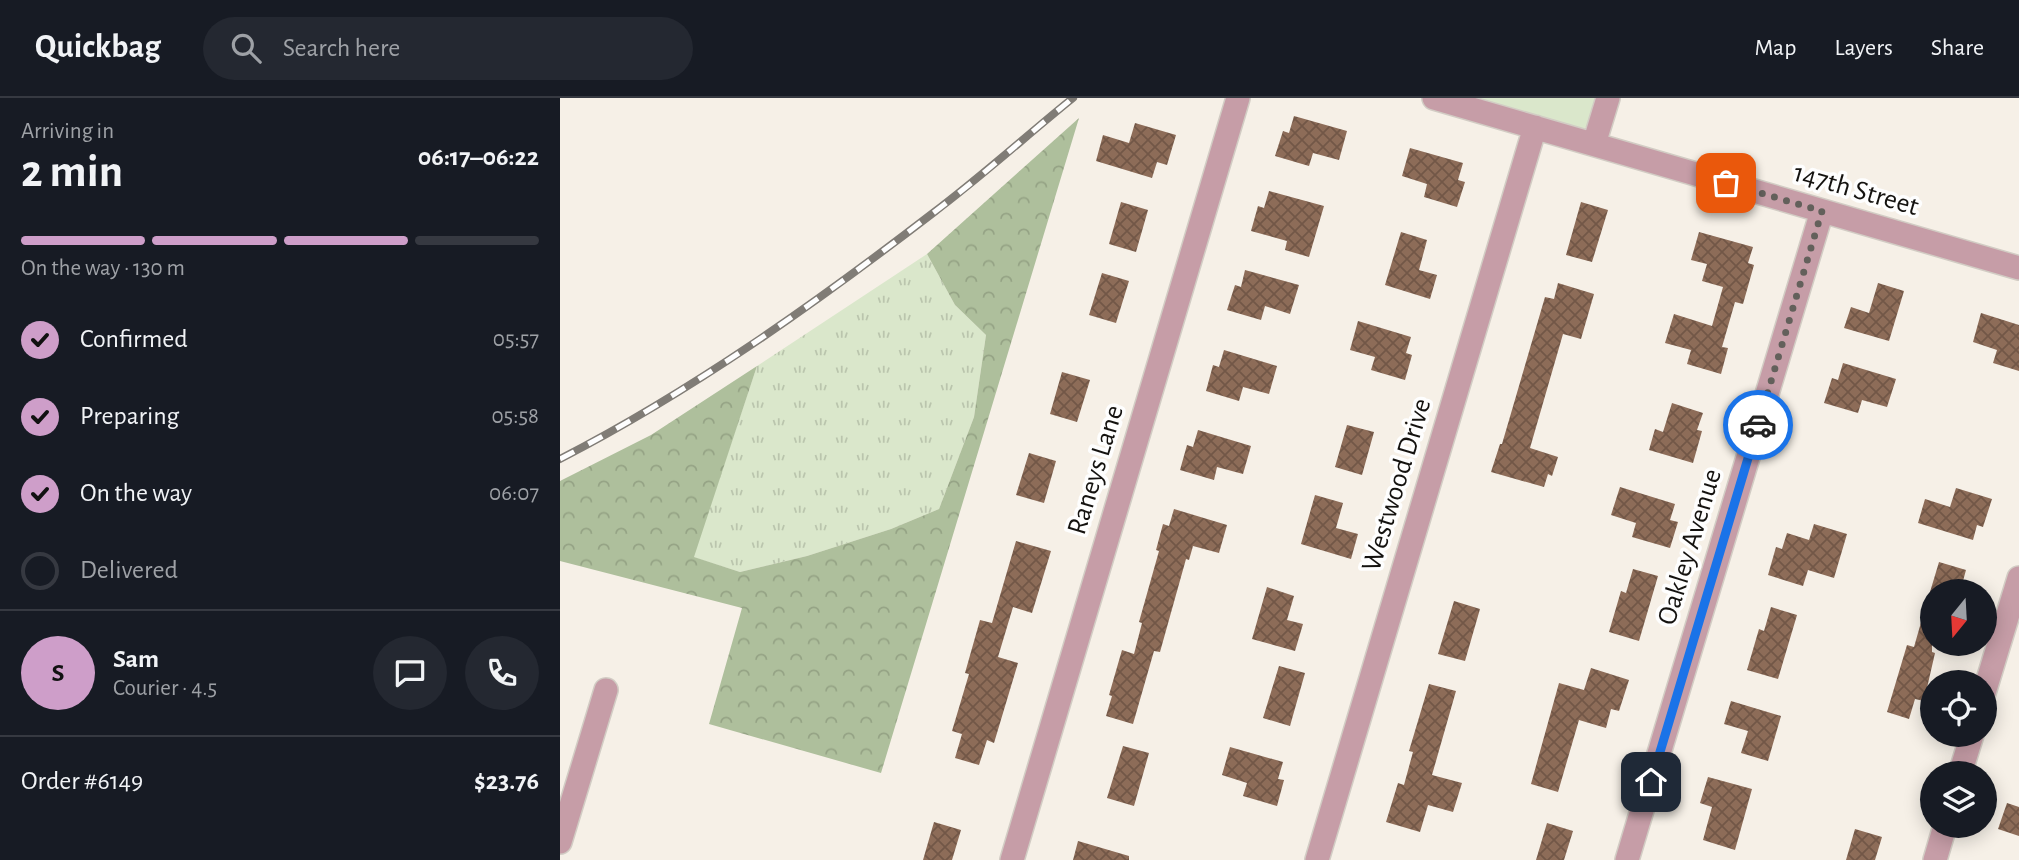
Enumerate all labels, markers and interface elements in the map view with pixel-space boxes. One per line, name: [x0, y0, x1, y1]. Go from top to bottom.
search box: [203, 17, 693, 80]
icon: search: [227, 29, 265, 67]
text: Quickbag: [35, 31, 161, 64]
text: Search here: [283, 35, 400, 61]
text: Map: [1754, 36, 1796, 60]
text: Layers: [1834, 36, 1893, 60]
text: Share: [1931, 36, 1984, 60]
text: Arriving in: [21, 120, 114, 143]
text: 06:17–06:22: [418, 144, 539, 170]
text: 2 min: [21, 149, 123, 195]
pin: [1696, 153, 1756, 213]
street label: 147th Street: [1790, 159, 1922, 221]
icon: bag: [1707, 164, 1745, 202]
text: On the way · 130 m: [21, 257, 185, 280]
icon: check: [21, 321, 59, 359]
text: Confirmed: [80, 326, 188, 352]
text: 05:57: [493, 328, 539, 351]
courier: [1723, 390, 1793, 460]
street label: Westwood Drive: [1357, 395, 1437, 575]
icon: check: [21, 398, 59, 436]
street label: Raneys Lane: [1063, 402, 1129, 538]
text: Preparing: [80, 403, 179, 429]
text: 05:58: [491, 405, 539, 428]
icon: car: [1739, 406, 1777, 444]
street label: Oakley Avenue: [1653, 466, 1727, 628]
icon: check: [21, 475, 59, 513]
text: On the way: [80, 480, 192, 506]
text: 06:07: [489, 482, 539, 505]
text: Delivered: [80, 557, 178, 583]
north arrow: [1920, 579, 1997, 656]
map controls: [1920, 579, 1997, 838]
button: chat: [373, 636, 447, 710]
button: phone: [465, 636, 539, 710]
text: Sam: [113, 646, 159, 672]
text: S: [52, 660, 64, 686]
button: locate: [1920, 670, 1997, 747]
text: Courier · 4.5: [113, 677, 217, 700]
pin: [1621, 752, 1681, 812]
button: layers: [1920, 761, 1997, 838]
icon: home: [1632, 763, 1670, 801]
text: Order #6149: [21, 768, 143, 794]
text: $23.76: [474, 768, 539, 794]

